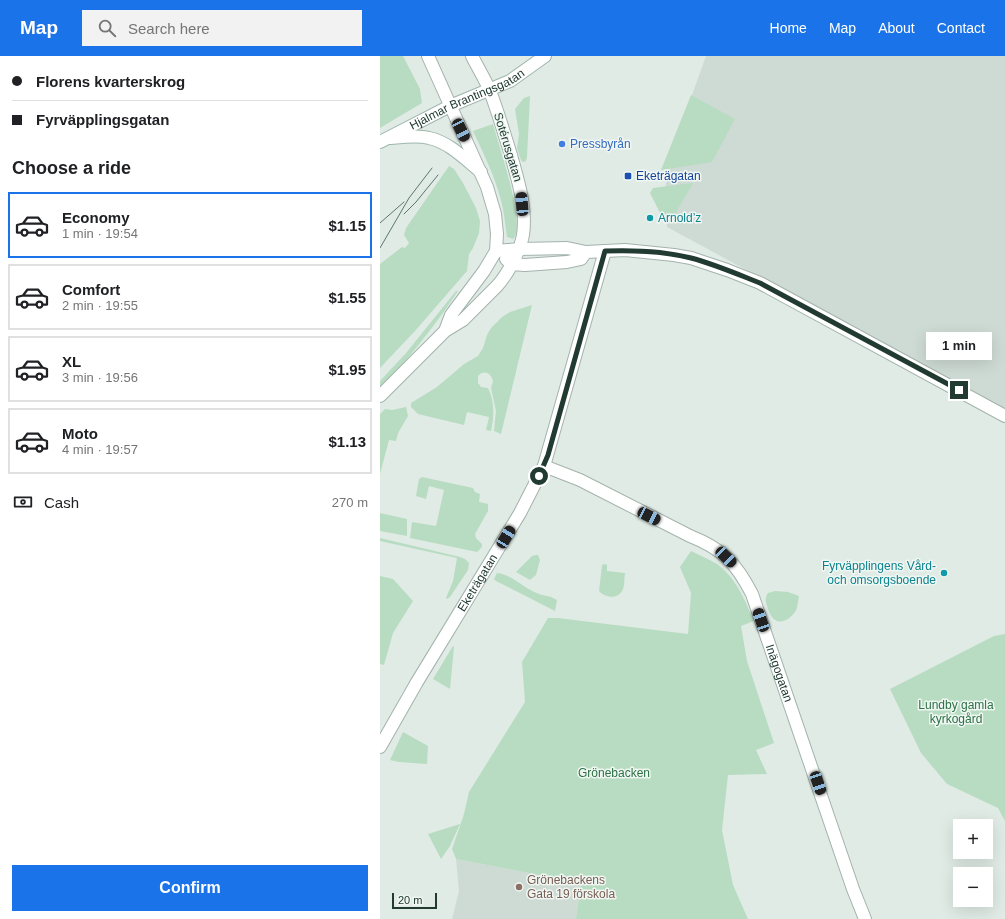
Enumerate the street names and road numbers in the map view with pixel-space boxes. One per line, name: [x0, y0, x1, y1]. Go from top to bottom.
street label: Hjalmar Brantingsgatan: [407, 66, 527, 133]
street label: Sotérusgatan: [491, 111, 525, 183]
street label: Eketrägatan: [455, 551, 500, 614]
street label: Inägogatan: [763, 642, 795, 704]

